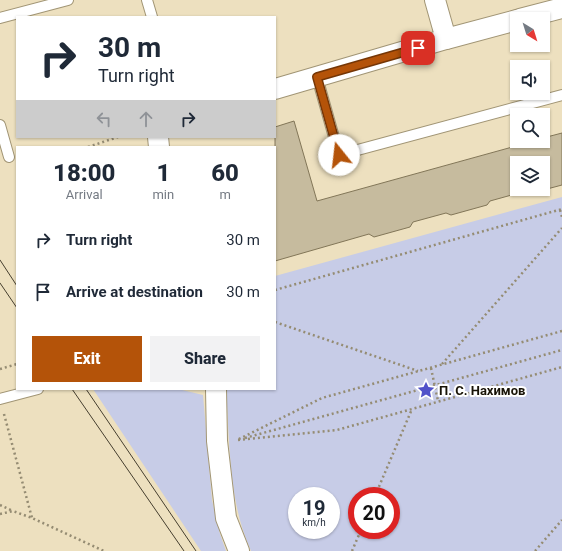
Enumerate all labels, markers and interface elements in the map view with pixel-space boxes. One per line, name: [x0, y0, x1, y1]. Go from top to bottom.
north arrow: [510, 12, 550, 52]
map controls: [510, 12, 550, 196]
text: 30 m: [98, 31, 161, 64]
pin: [401, 31, 435, 65]
icon: right: [32, 32, 84, 84]
icon: arrive: [407, 37, 429, 59]
button: sound: [510, 60, 550, 100]
text: Turn right: [98, 65, 175, 86]
icon: left: [93, 108, 115, 130]
icon: ahead: [135, 108, 157, 130]
icon: right: [177, 108, 199, 130]
button: search: [510, 108, 550, 148]
position arrow: [318, 134, 360, 176]
button: layers: [510, 156, 550, 196]
text: 18:00: [53, 159, 115, 187]
text: 1: [156, 159, 170, 187]
text: 60: [211, 159, 239, 187]
text: Arrival: [66, 187, 103, 202]
text: min: [152, 187, 174, 202]
text: m: [219, 187, 231, 202]
icon: right: [32, 229, 54, 251]
text: Turn right: [66, 231, 132, 249]
text: 30 m: [226, 231, 260, 249]
icon: arrive: [32, 281, 54, 303]
text: Arrive at destination: [66, 283, 203, 301]
text: 30 m: [226, 283, 260, 301]
button: Exit: [32, 336, 142, 382]
button: Share: [150, 336, 260, 382]
place icon: П. С. Нахимов: [416, 380, 436, 400]
place label: П. С. Нахимов: [439, 383, 525, 398]
speed limit sign: 20: [348, 487, 400, 539]
text: 19: [303, 496, 325, 520]
text: km/h: [302, 517, 326, 528]

